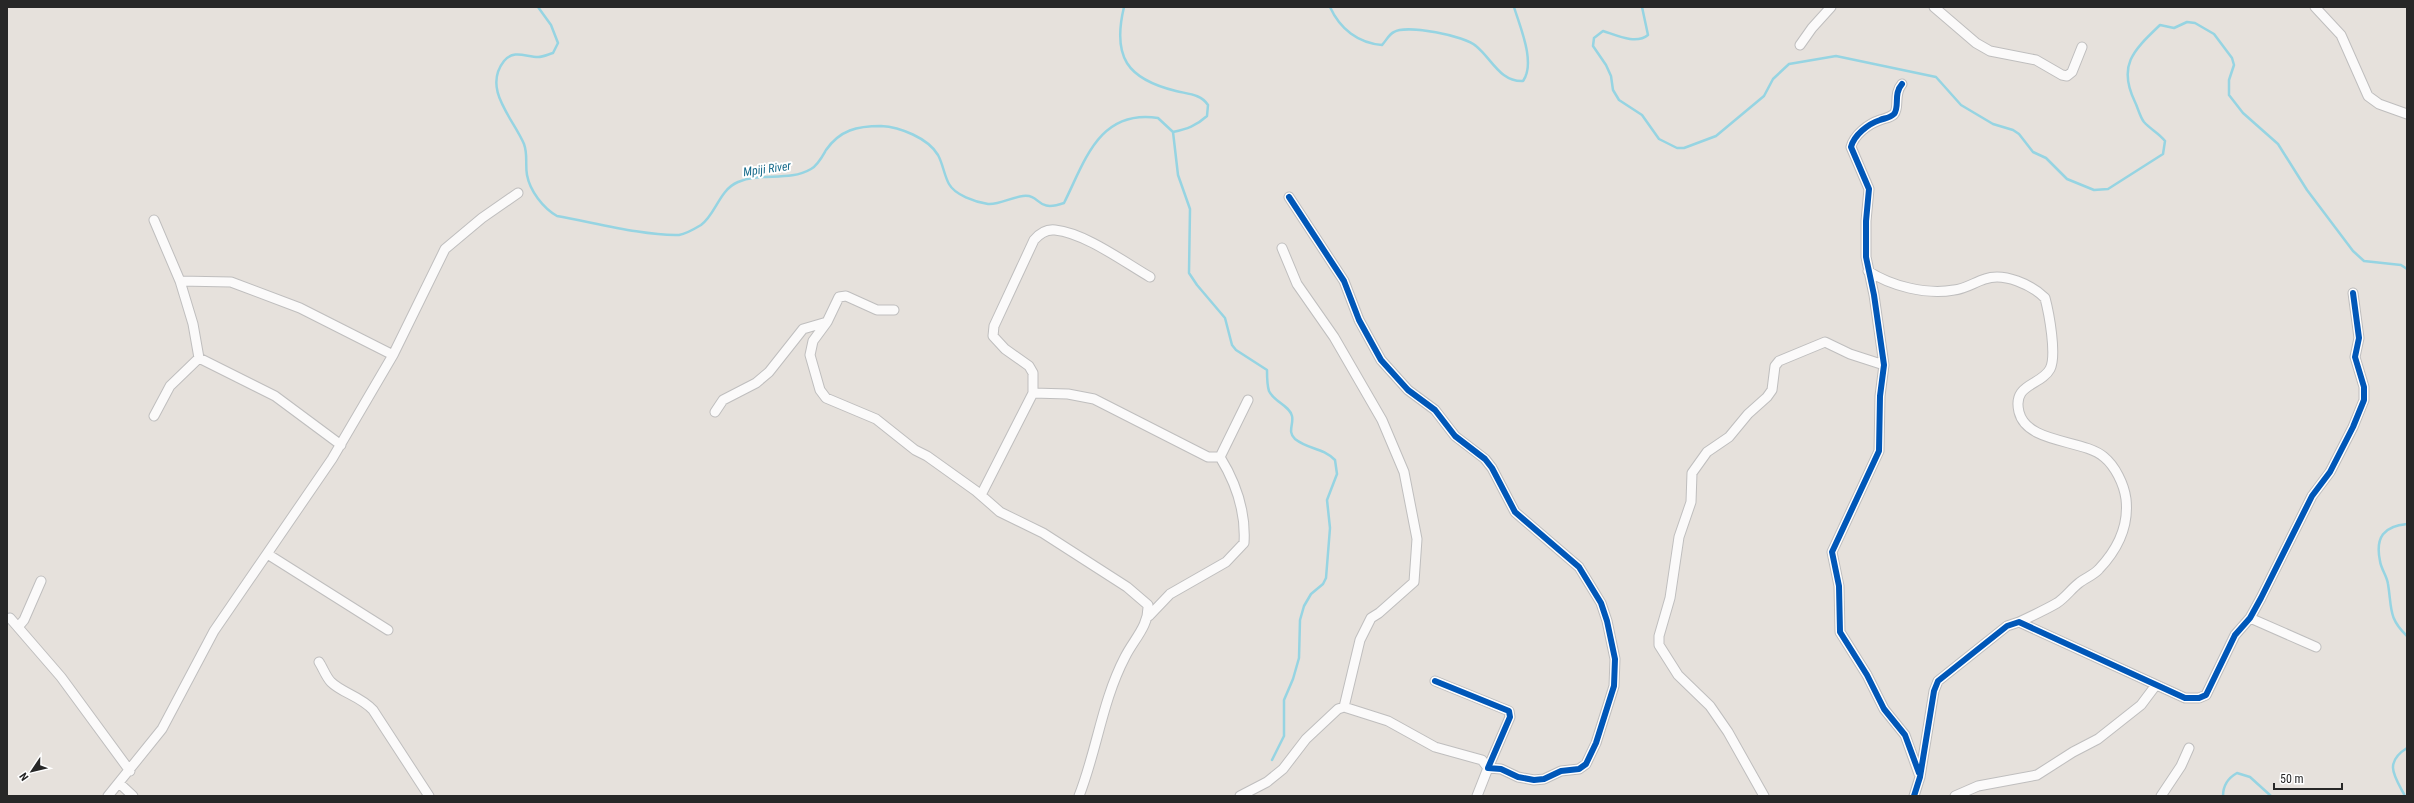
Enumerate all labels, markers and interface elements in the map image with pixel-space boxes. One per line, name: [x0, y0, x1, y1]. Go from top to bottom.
water label: Mpiji River: [742, 159, 792, 179]
north arrow: [12, 751, 52, 791]
scale bar: [2274, 765, 2342, 791]
text: N: [17, 770, 31, 783]
text: 50 m: [2280, 772, 2304, 786]

